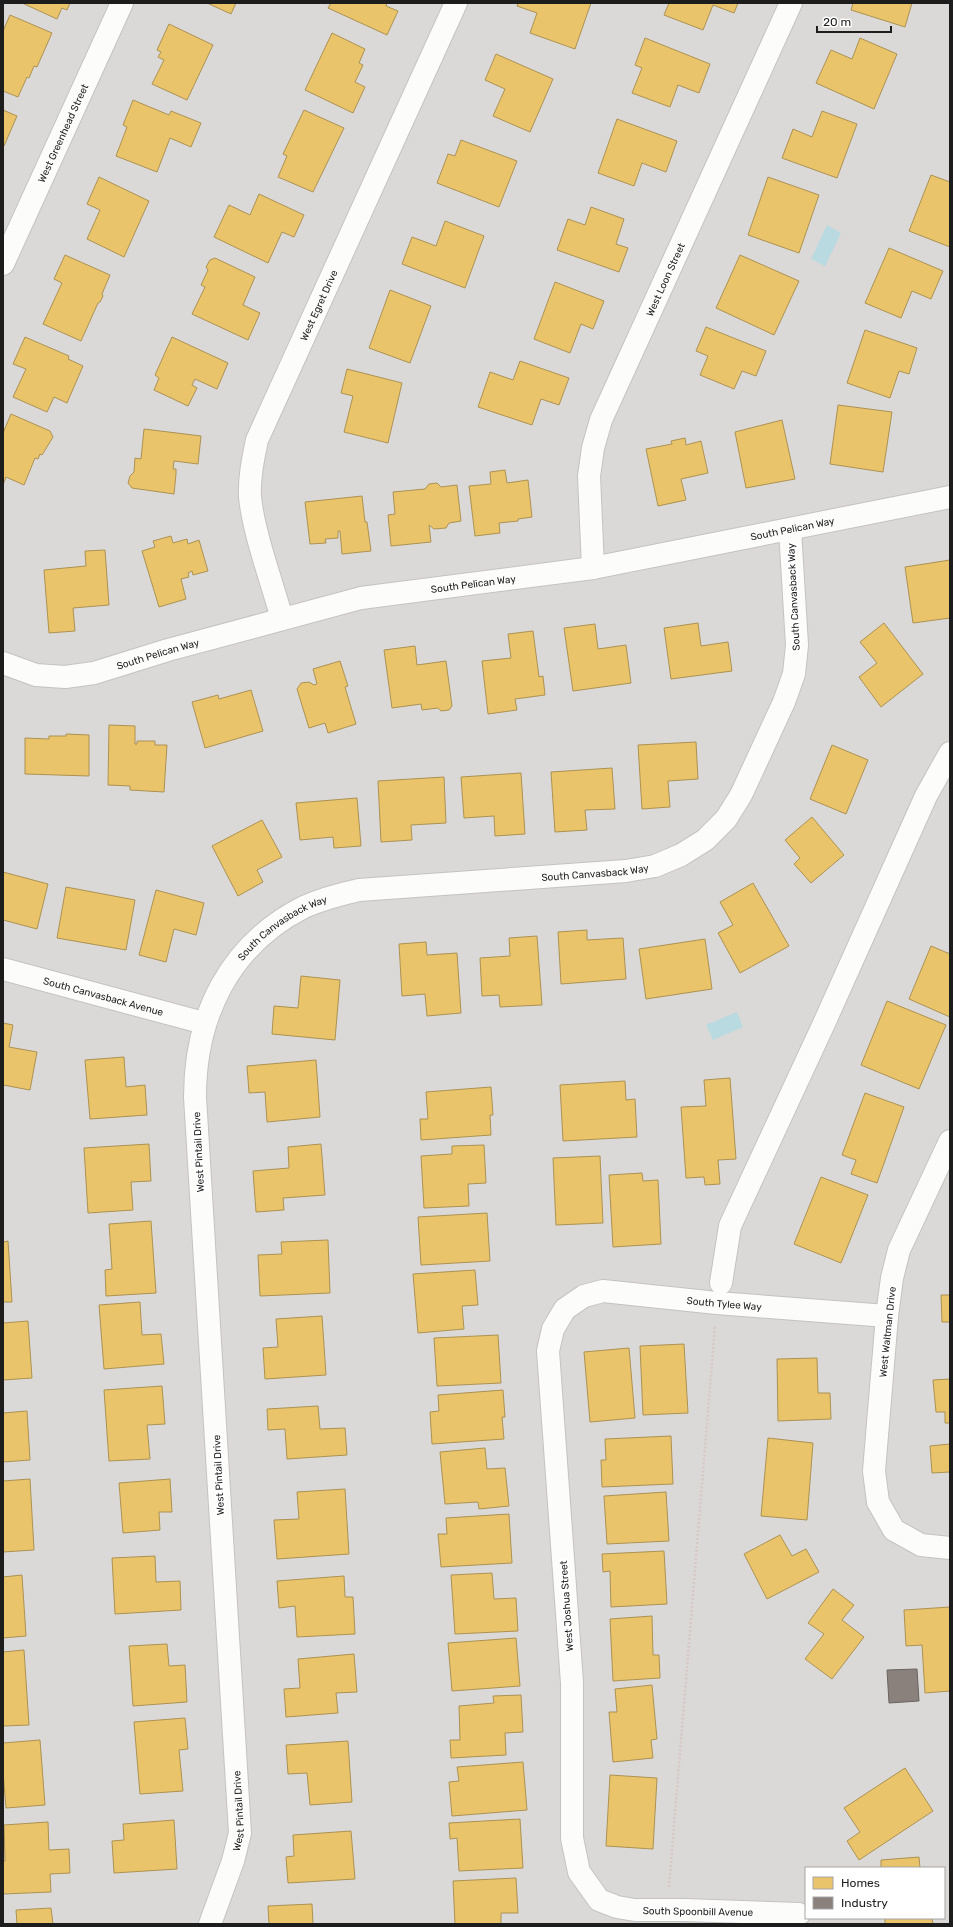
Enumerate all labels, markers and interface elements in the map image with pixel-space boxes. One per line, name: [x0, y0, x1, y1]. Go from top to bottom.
scale bar: [817, 8, 891, 34]
text: 20 m: [823, 15, 851, 29]
street label: West Greenhead Street: [36, 82, 91, 185]
street label: West Loon Street: [644, 241, 688, 318]
street label: West Egret Drive: [298, 268, 341, 343]
street label: South Pelican Way: [749, 515, 836, 544]
street label: South Canvasback Way: [785, 542, 803, 651]
street label: South Pelican Way: [430, 573, 517, 596]
street label: South Pelican Way: [115, 637, 201, 673]
street label: South Canvasback Way: [541, 862, 650, 884]
street label: South Canvasback Way: [235, 894, 329, 963]
street label: South Canvasback Avenue: [42, 975, 165, 1019]
street label: West Pintail Drive: [191, 1111, 207, 1192]
street label: West Waltman Drive: [877, 1286, 899, 1378]
street label: South Tylee Way: [686, 1295, 763, 1313]
street label: West Pintail Drive: [211, 1434, 227, 1515]
street label: West Joshua Street: [558, 1560, 576, 1652]
street label: West Pintail Drive: [231, 1770, 247, 1852]
legend: [805, 1867, 945, 1919]
text: Homes: [841, 1876, 880, 1890]
text: Industry: [841, 1896, 888, 1910]
street label: South Spoonbill Avenue: [643, 1905, 754, 1919]

